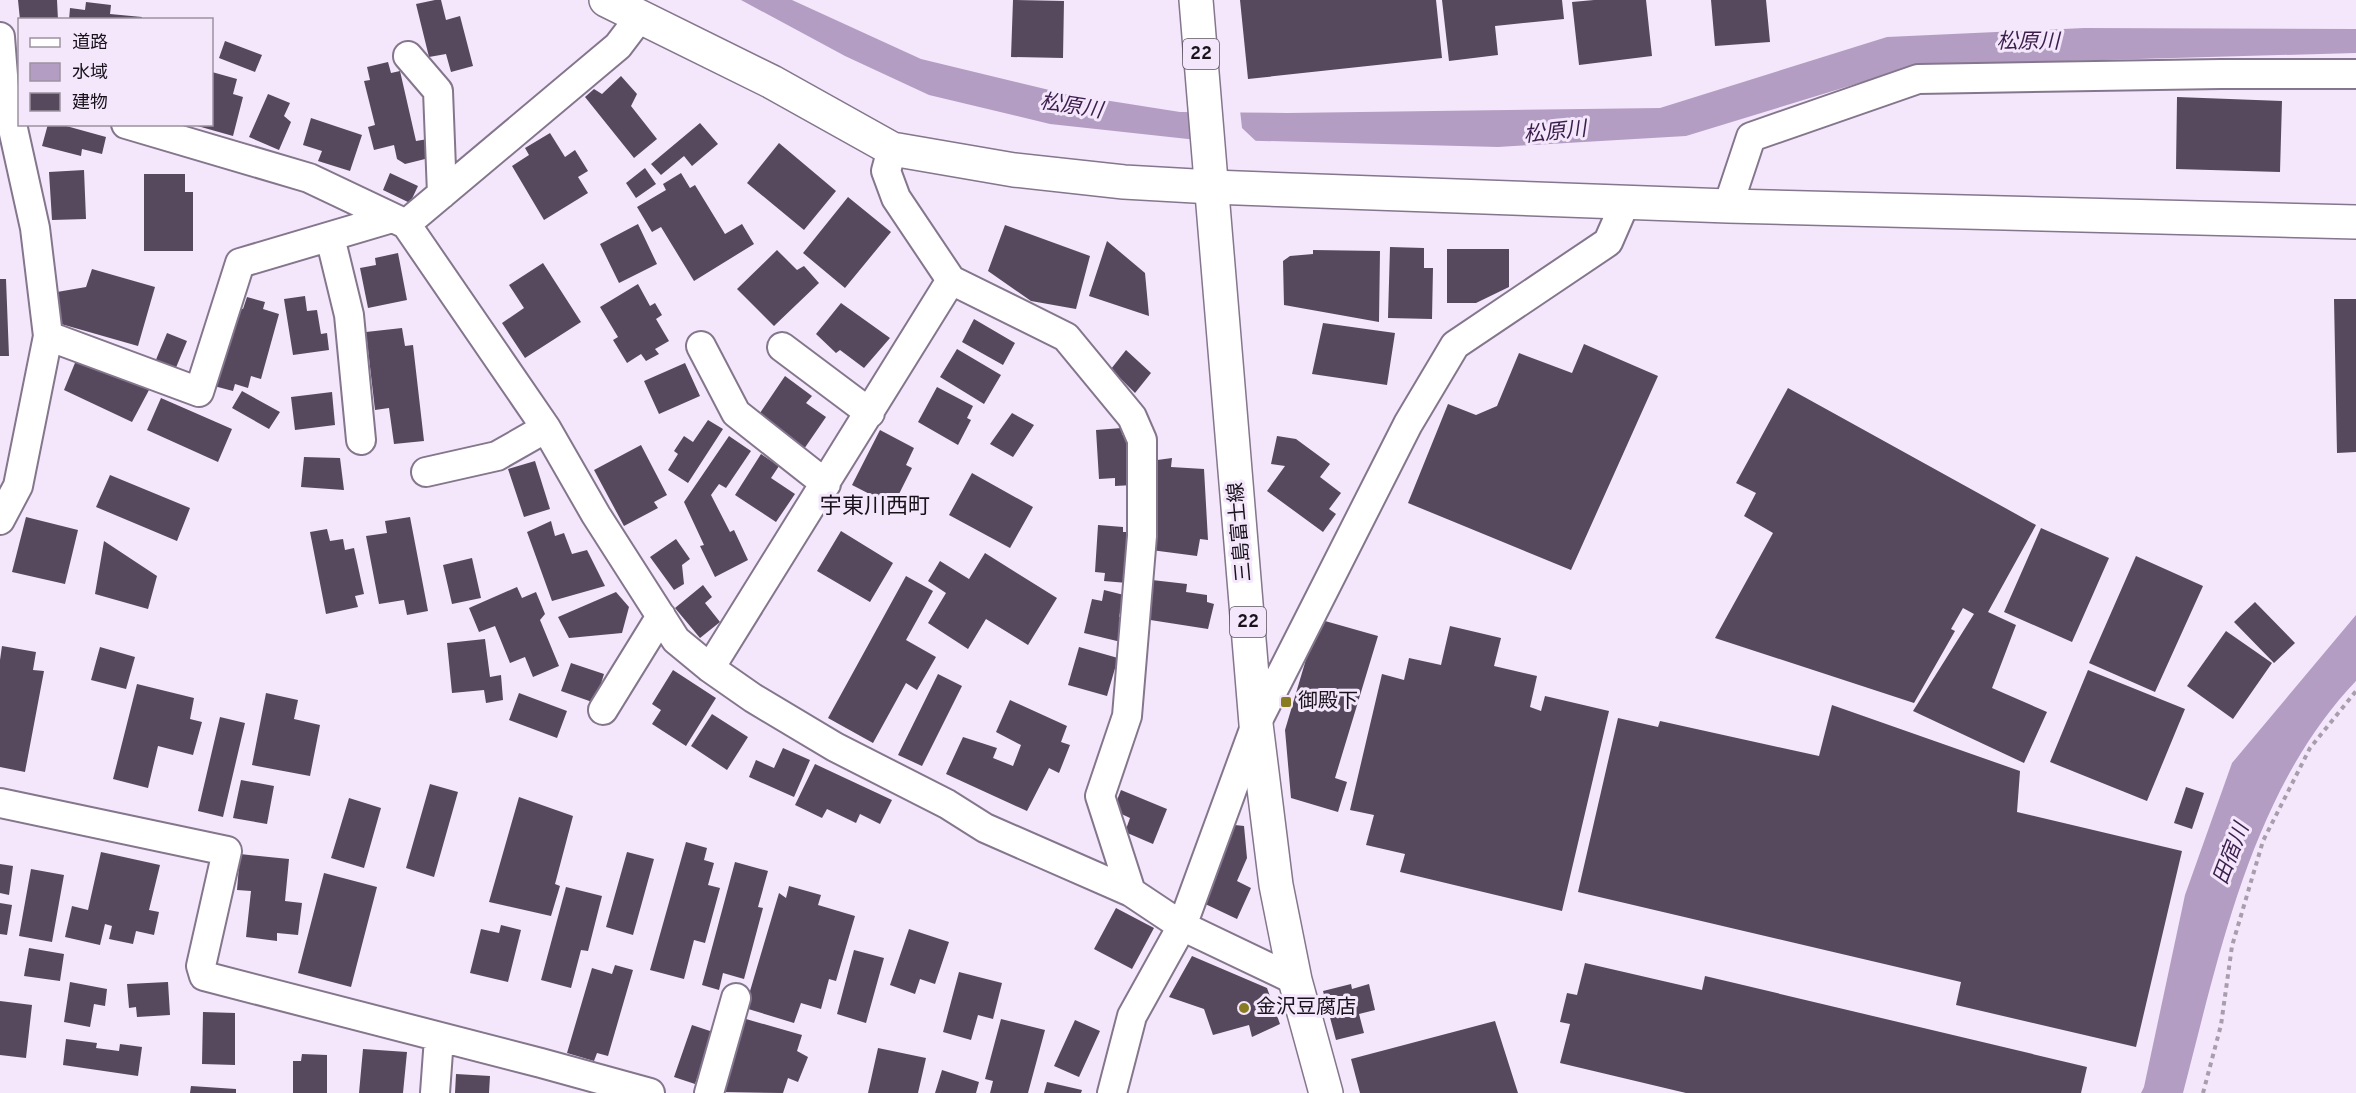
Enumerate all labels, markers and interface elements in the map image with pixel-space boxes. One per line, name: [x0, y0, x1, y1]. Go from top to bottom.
legend: [18, 18, 213, 126]
water label: 松原川: [1997, 29, 2061, 56]
text: 道路: [72, 32, 108, 55]
road number: 22: [1183, 39, 1219, 69]
text: 水域: [72, 62, 108, 85]
water label: 松原川: [1038, 89, 1106, 126]
text: 建物: [72, 92, 108, 115]
water label: 松原川: [1522, 116, 1590, 150]
street label: 三島富士線: [1224, 481, 1258, 583]
district label: 宇東川西町: [820, 494, 930, 521]
road number: 22: [1230, 607, 1266, 637]
place label: 御殿下: [1298, 689, 1358, 715]
marker: 御殿下: [1279, 695, 1293, 709]
water label: 田宿川: [2208, 818, 2257, 888]
place label: 金沢豆腐店: [1256, 995, 1356, 1021]
marker: 金沢豆腐店: [1237, 1001, 1251, 1015]

